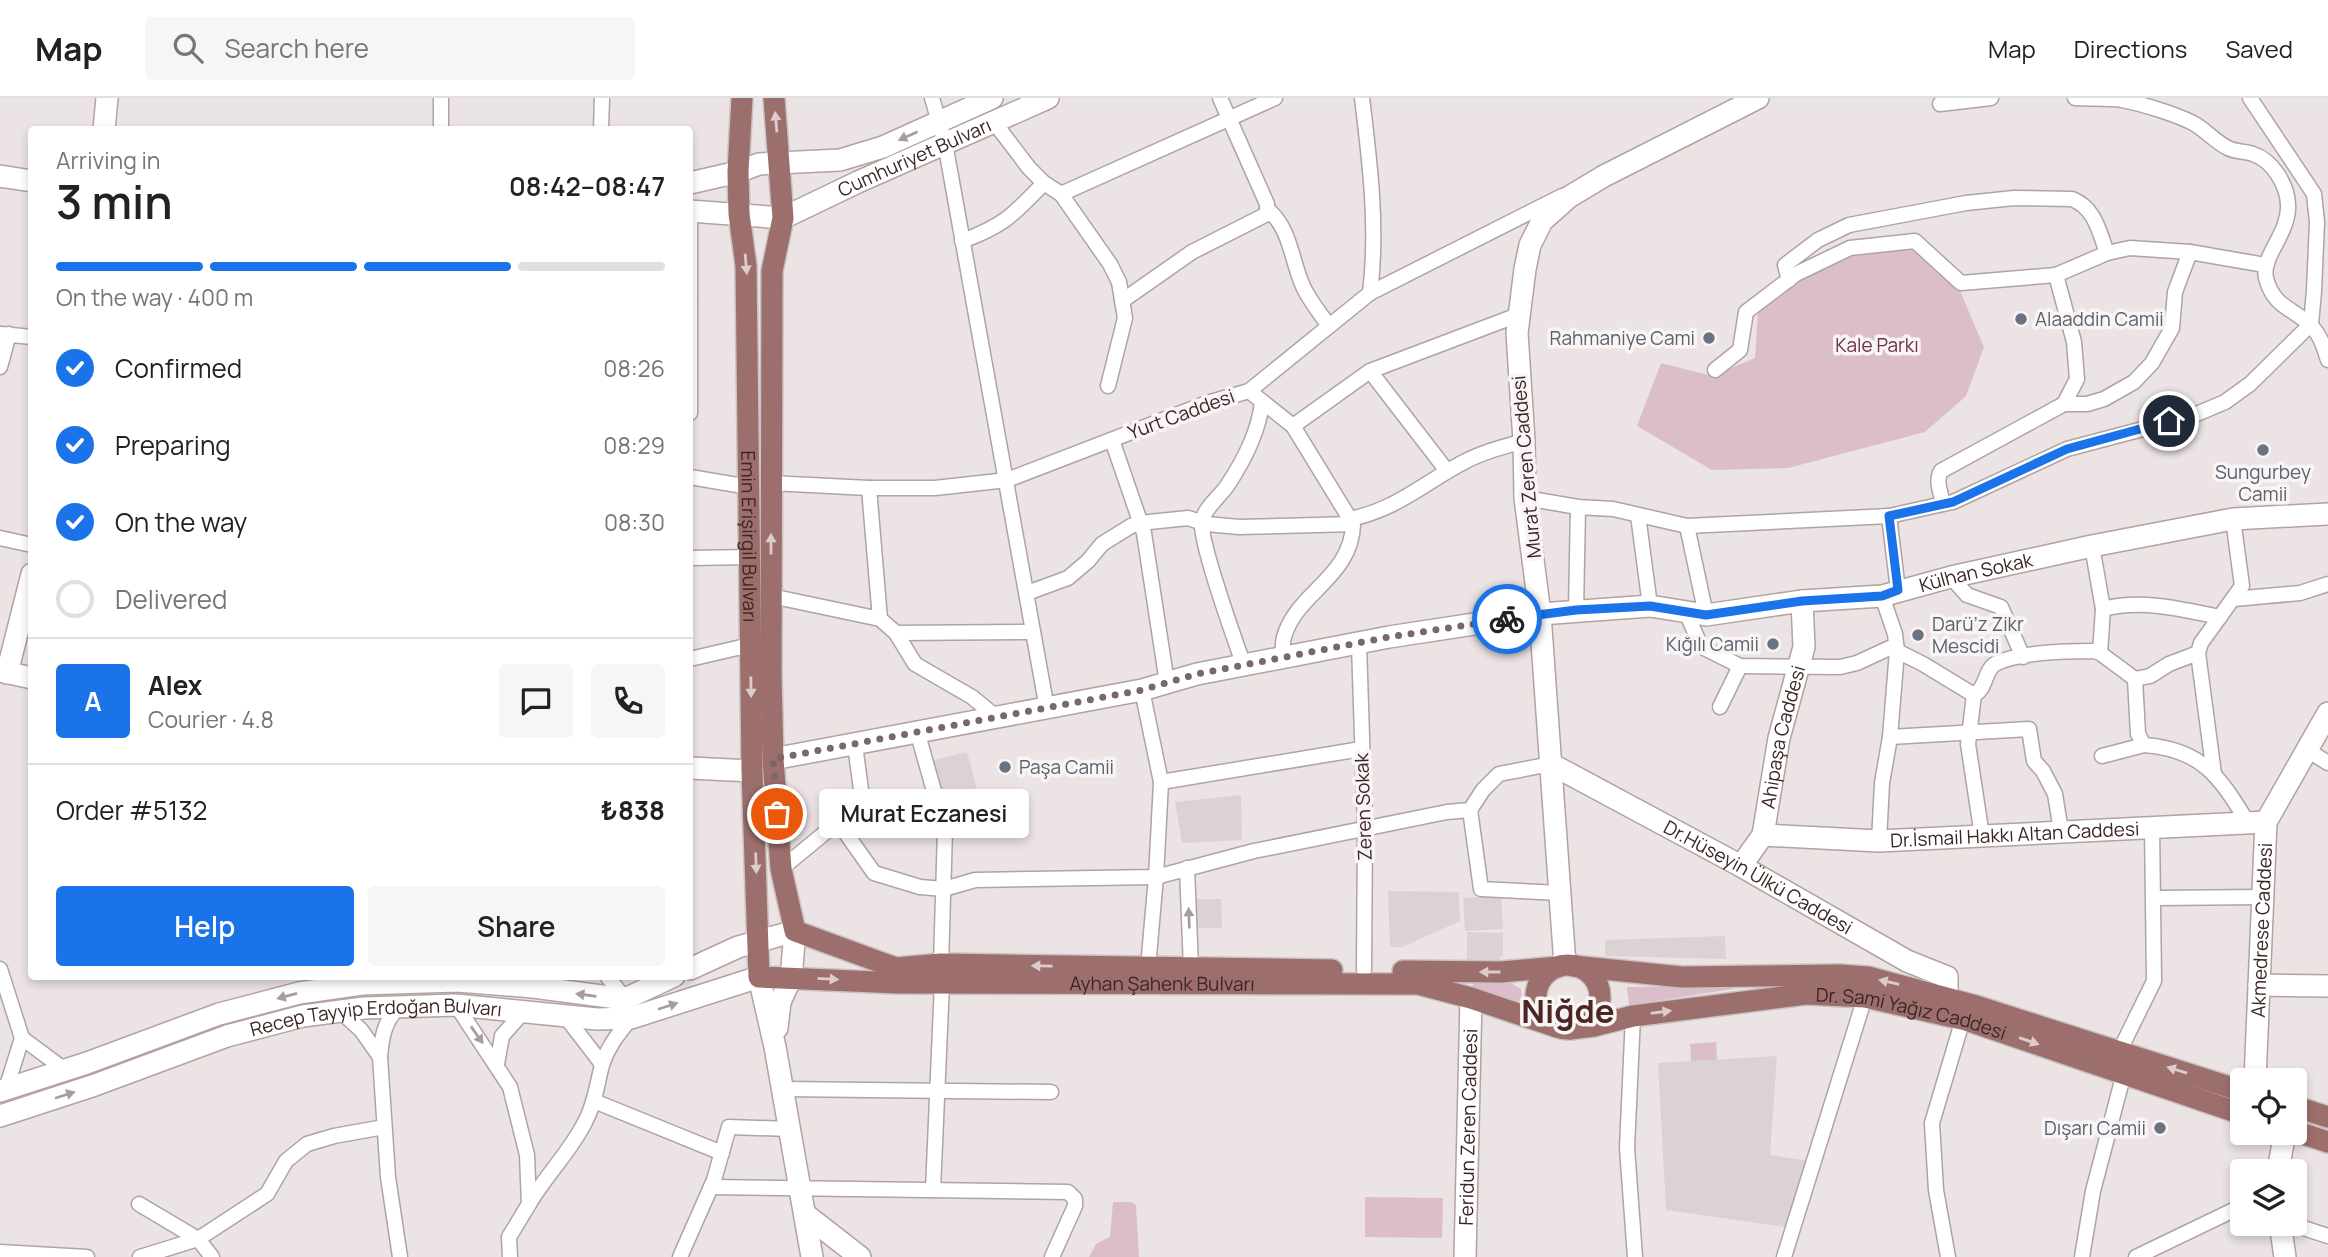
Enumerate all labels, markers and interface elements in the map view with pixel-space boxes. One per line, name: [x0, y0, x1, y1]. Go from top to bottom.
search box: [145, 17, 635, 80]
text: Map: [35, 26, 103, 71]
icon: search: [169, 29, 207, 67]
text: Search here: [225, 30, 369, 66]
text: Map: [1988, 32, 2036, 65]
text: Directions: [2074, 32, 2187, 65]
text: Saved: [2225, 32, 2293, 65]
one-way arrow: [770, 111, 781, 133]
street label: Cumhuriyet Bulvarı: [833, 112, 995, 203]
one-way arrow: [898, 130, 918, 142]
text: Arriving in: [56, 144, 161, 176]
text: 08:42–08:47: [509, 168, 665, 204]
text: 3 min: [56, 170, 173, 233]
one-way arrow: [741, 253, 752, 275]
text: On the way · 400 m: [56, 281, 253, 313]
place label: Alaaddin Camii: [2035, 306, 2164, 332]
marker: Alaaddin Camii: [2013, 311, 2029, 327]
place label: Rahmaniye Cami: [1550, 325, 1695, 351]
marker: Rahmaniye Cami: [1701, 330, 1717, 346]
park label: Kale Parkı: [1835, 332, 1919, 358]
icon: check: [56, 349, 94, 387]
text: Confirmed: [115, 350, 242, 386]
text: 08:26: [603, 352, 665, 384]
street label: Murat Zeren Caddesi: [1505, 375, 1547, 559]
street label: Yurt Caddesi: [1124, 383, 1238, 445]
pin: [2139, 391, 2199, 451]
icon: home: [2150, 402, 2188, 440]
icon: check: [56, 426, 94, 464]
text: Preparing: [115, 427, 231, 463]
text: 08:29: [603, 429, 665, 461]
marker: Sungurbey Camii: [2255, 442, 2271, 458]
street label: Emin Erişirgil Bulvarı: [735, 450, 763, 622]
place label: Sungurbey Camii: [2215, 459, 2311, 507]
icon: check: [56, 503, 94, 541]
text: On the way: [115, 504, 247, 540]
text: 08:30: [604, 506, 665, 538]
one-way arrow: [765, 533, 777, 555]
street label: Külhan Sokak: [1916, 546, 2036, 598]
text: Delivered: [115, 581, 227, 617]
courier: [1472, 584, 1542, 654]
icon: bike: [1488, 600, 1526, 638]
place label: Darü’z Zikr Mescidi: [1932, 611, 2024, 659]
marker: Darü’z Zikr Mescidi: [1910, 627, 1926, 643]
place label: Kığılı Camii: [1666, 631, 1759, 657]
marker: Kığılı Camii: [1765, 636, 1781, 652]
street label: Ahipaşa Caddesi: [1755, 662, 1811, 811]
button: chat: [499, 664, 573, 738]
button: phone: [591, 664, 665, 738]
text: Alex: [148, 667, 202, 703]
one-way arrow: [745, 676, 757, 698]
text: A: [84, 683, 102, 719]
text: Courier · 4.8: [148, 703, 274, 735]
street label: Zeren Sokak: [1348, 752, 1378, 861]
place label: Paşa Camii: [1019, 754, 1114, 780]
marker: Paşa Camii: [997, 759, 1013, 775]
pin: [747, 784, 807, 844]
callout: Murat Eczanesi: [819, 790, 1029, 838]
text: Order #5132: [56, 792, 207, 828]
text: ₺838: [601, 792, 665, 828]
icon: bag: [758, 795, 796, 833]
text: Murat Eczanesi: [841, 797, 1007, 829]
street label: Dr.Hüseyin Ülkü Caddesi: [1659, 814, 1857, 940]
street label: Dr.İsmail Hakkı Altan Caddesi: [1889, 815, 2140, 853]
street label: Akmedrese Caddesi: [2245, 842, 2278, 1018]
one-way arrow: [750, 853, 761, 875]
button: Help: [56, 886, 354, 966]
button: Share: [368, 886, 665, 966]
one-way arrow: [1183, 907, 1194, 929]
one-way arrow: [1031, 960, 1053, 971]
one-way arrow: [1479, 966, 1501, 978]
street label: Ayhan Şahenk Bulvarı: [1069, 970, 1255, 997]
one-way arrow: [817, 974, 839, 985]
one-way arrow: [1878, 976, 1900, 987]
street label: Dr. Sami Yağız Caddesi: [1815, 982, 2010, 1046]
district label: Niğde: [1521, 988, 1615, 1033]
one-way arrow: [575, 990, 597, 1001]
one-way arrow: [276, 991, 298, 1002]
street label: Recep Tayyip Erdoğan Bulvarı: [247, 992, 503, 1042]
one-way arrow: [658, 1000, 679, 1011]
one-way arrow: [1651, 1007, 1673, 1018]
one-way arrow: [470, 1026, 484, 1044]
street label: Feridun Zeren Caddesi: [1453, 1028, 1483, 1226]
one-way arrow: [2018, 1036, 2039, 1047]
one-way arrow: [2166, 1064, 2187, 1075]
map controls: [2230, 1068, 2307, 1236]
button: locate: [2230, 1068, 2307, 1145]
one-way arrow: [55, 1089, 76, 1100]
place label: Dışarı Camii: [2044, 1115, 2146, 1141]
marker: Dışarı Camii: [2152, 1120, 2168, 1136]
button: layers: [2230, 1159, 2307, 1236]

